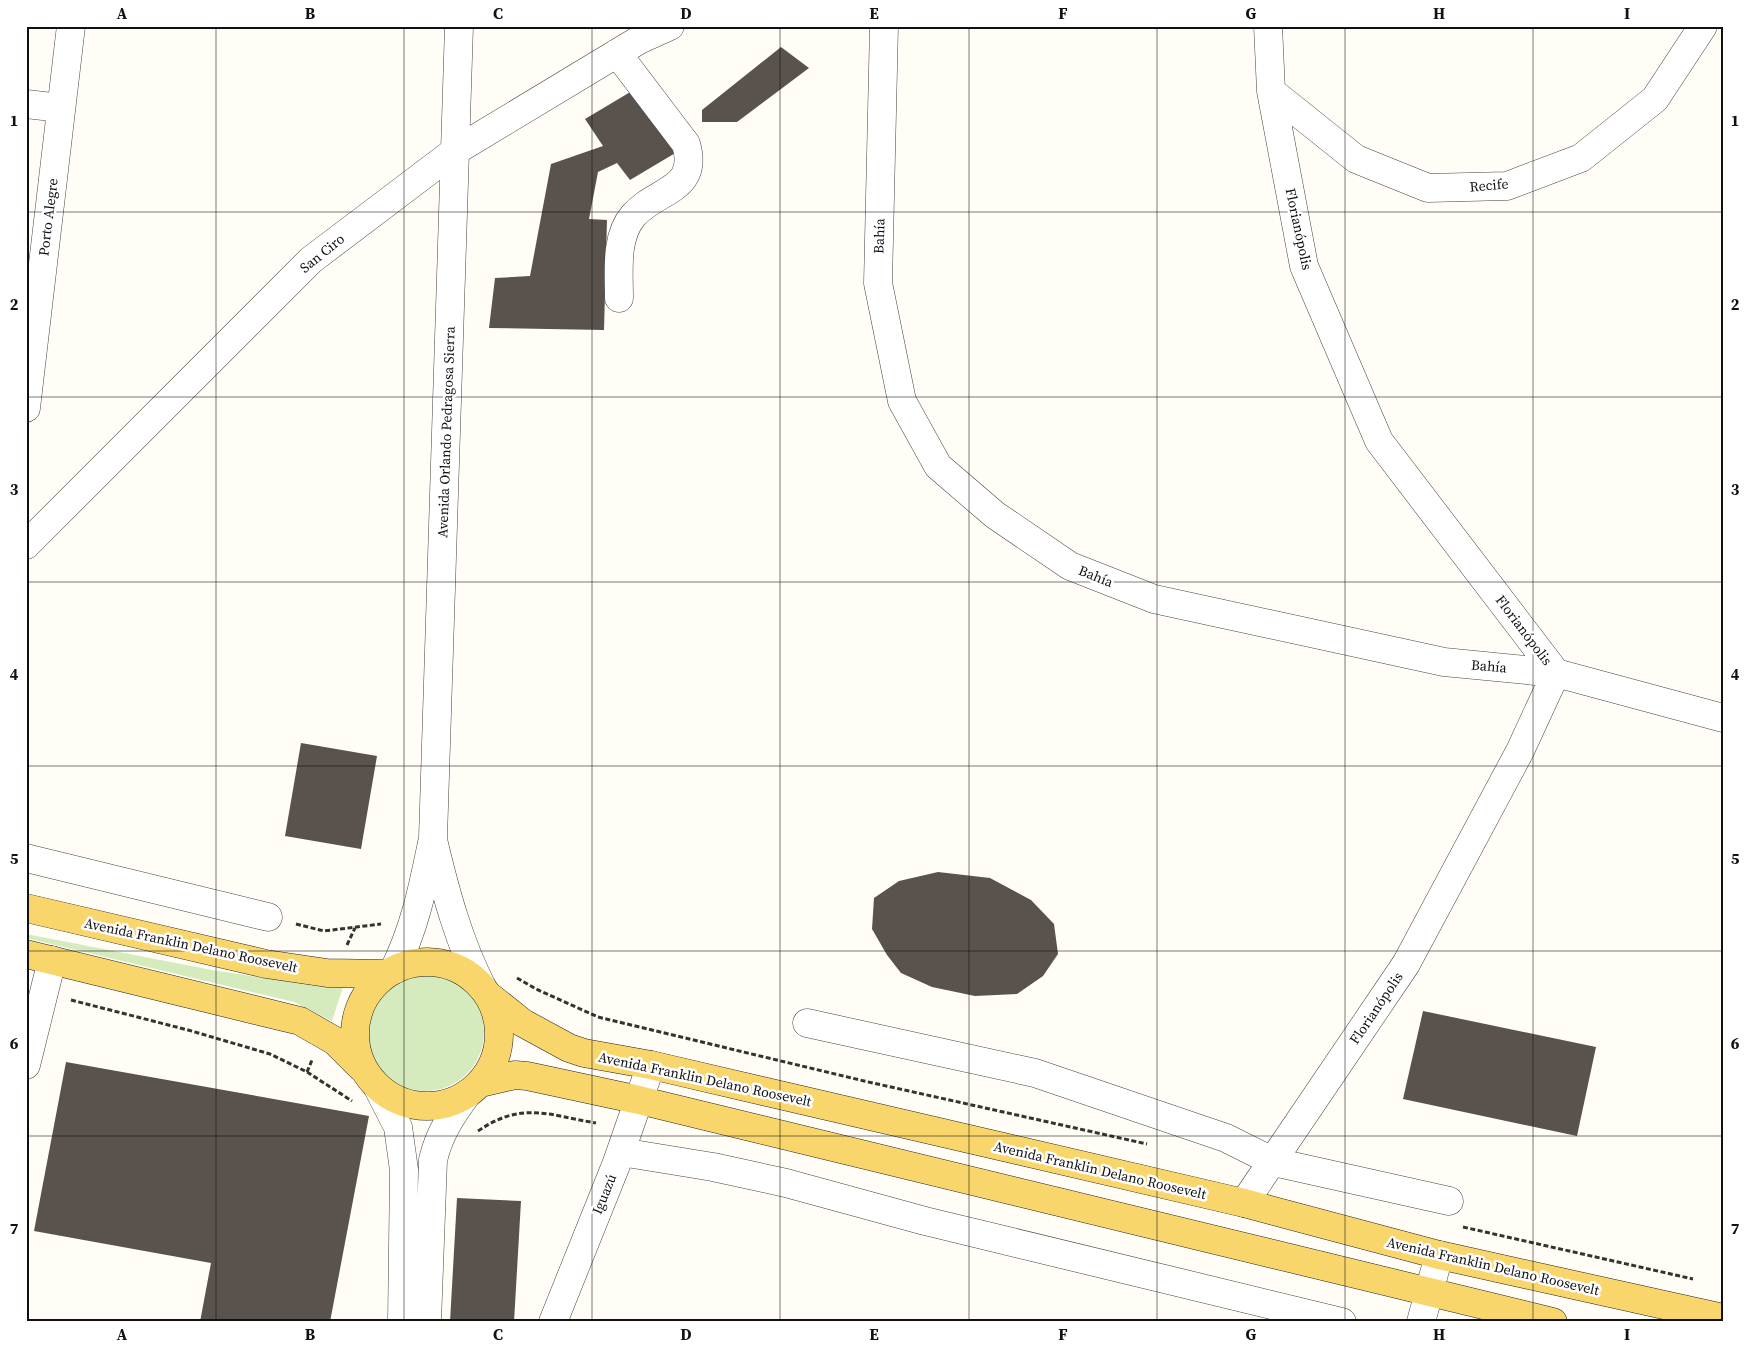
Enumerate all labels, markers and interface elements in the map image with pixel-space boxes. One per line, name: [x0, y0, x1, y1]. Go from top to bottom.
text: A: [117, 2, 128, 24]
text: B: [305, 2, 316, 24]
text: C: [493, 2, 503, 24]
text: D: [680, 2, 692, 24]
text: E: [869, 2, 879, 24]
text: F: [1058, 2, 1068, 24]
text: G: [1246, 2, 1257, 24]
text: H: [1433, 2, 1445, 24]
text: I: [1624, 2, 1630, 24]
text: 1: [10, 109, 18, 131]
text: 1: [1731, 109, 1739, 131]
street label: Recife: [1469, 173, 1509, 197]
street label: Porto Alegre: [33, 177, 63, 257]
street label: Florianópolis: [1281, 186, 1317, 272]
street label: Bahía: [868, 217, 890, 254]
street label: San Ciro: [295, 229, 349, 277]
text: 2: [10, 293, 19, 315]
text: 2: [1731, 293, 1740, 315]
street label: Avenida Orlando Pedragosa Sierra: [432, 325, 460, 538]
text: 3: [10, 478, 19, 500]
text: 3: [1731, 478, 1740, 500]
street label: Bahía: [1076, 560, 1117, 592]
street label: Florianópolis: [1491, 591, 1557, 669]
street label: Bahía: [1470, 654, 1508, 678]
text: 4: [10, 663, 19, 685]
text: 4: [1731, 663, 1740, 685]
text: 5: [10, 847, 19, 869]
text: 5: [1731, 847, 1740, 869]
street label: Avenida Franklin Delano Roosevelt: [83, 913, 300, 977]
street label: Florianópolis: [1344, 968, 1408, 1048]
text: 6: [10, 1032, 19, 1054]
text: 6: [1731, 1032, 1740, 1054]
street label: Avenida Franklin Delano Roosevelt: [597, 1047, 814, 1111]
street label: Avenida Franklin Delano Roosevelt: [992, 1136, 1209, 1204]
street label: Iguazú: [587, 1171, 621, 1217]
text: 7: [10, 1217, 19, 1239]
text: 7: [1731, 1217, 1740, 1239]
street label: Avenida Franklin Delano Roosevelt: [1385, 1232, 1602, 1300]
text: A: [117, 1323, 128, 1345]
text: B: [305, 1323, 316, 1345]
text: C: [493, 1323, 503, 1345]
text: D: [680, 1323, 692, 1345]
text: E: [869, 1323, 879, 1345]
text: F: [1058, 1323, 1068, 1345]
text: G: [1246, 1323, 1257, 1345]
text: H: [1433, 1323, 1445, 1345]
text: I: [1624, 1323, 1630, 1345]

